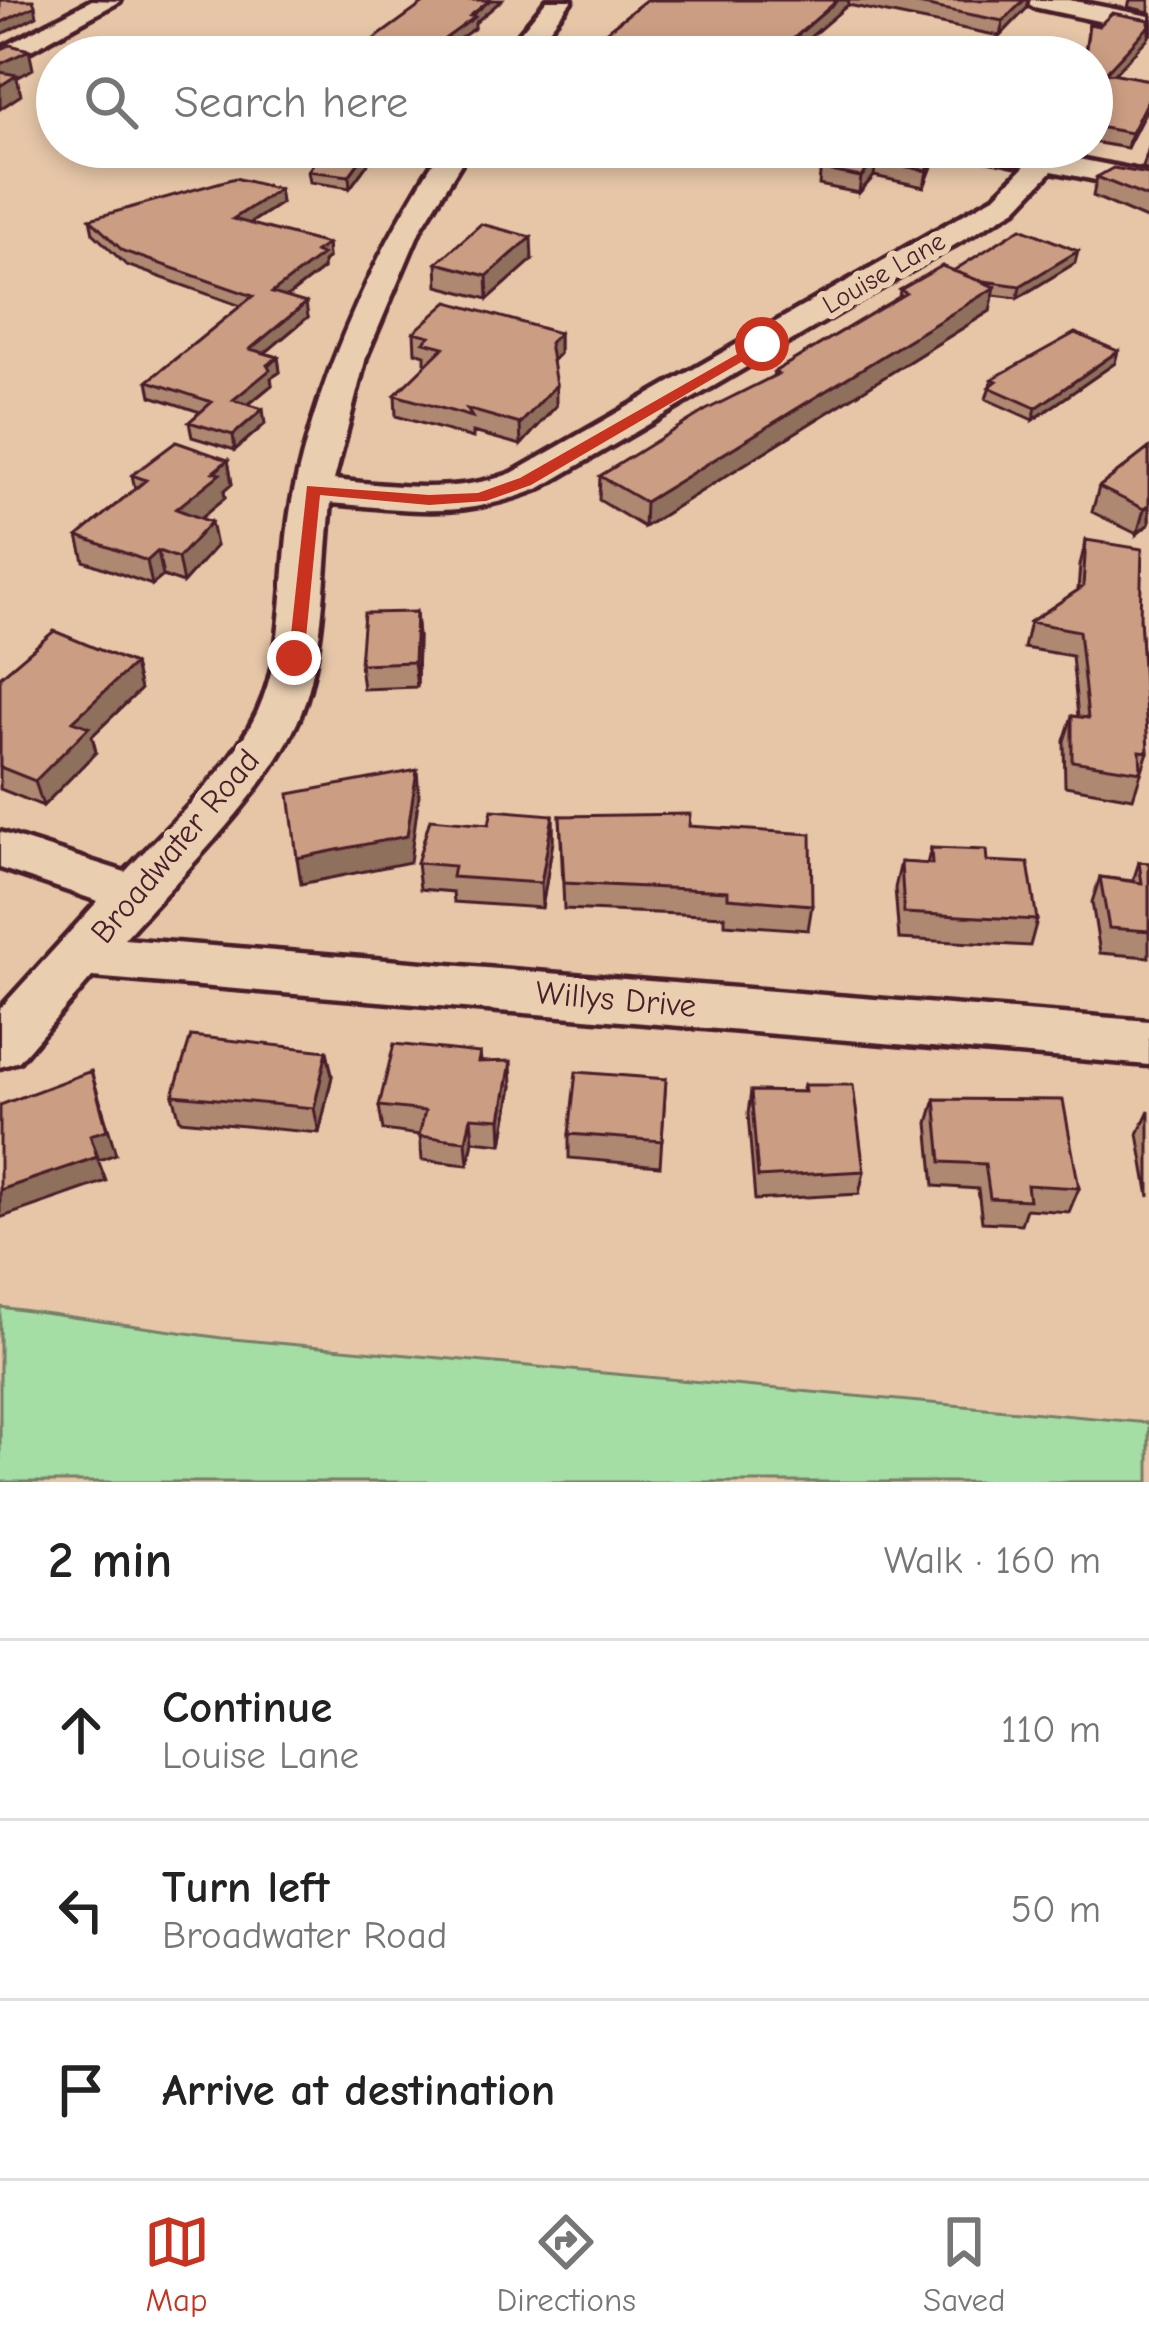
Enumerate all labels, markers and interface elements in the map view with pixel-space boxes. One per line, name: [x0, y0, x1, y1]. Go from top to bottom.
search box: [36, 36, 1113, 168]
icon: search: [78, 69, 144, 135]
text: Search here: [174, 76, 408, 128]
street label: Louise Lane: [817, 225, 951, 321]
route start: [735, 317, 789, 371]
route end: [267, 631, 321, 685]
street label: Broadwater Road: [83, 741, 267, 951]
street label: Willys Drive: [534, 973, 698, 1025]
text: 2 min: [48, 1531, 172, 1590]
text: Walk · 160 m: [884, 1538, 1101, 1583]
text: Continue: [162, 1681, 332, 1733]
icon: ahead: [48, 1697, 114, 1763]
text: 110 m: [1001, 1707, 1101, 1752]
text: Louise Lane: [162, 1733, 359, 1778]
text: Turn left: [162, 1861, 329, 1913]
icon: left: [48, 1877, 114, 1943]
text: 50 m: [1011, 1887, 1101, 1932]
text: Broadwater Road: [162, 1913, 447, 1958]
icon: arrive: [48, 2057, 114, 2123]
text: Arrive at destination: [162, 2064, 555, 2116]
tab: Map: [144, 2209, 210, 2319]
tab: Directions: [497, 2209, 636, 2319]
tab: Saved: [923, 2209, 1005, 2319]

